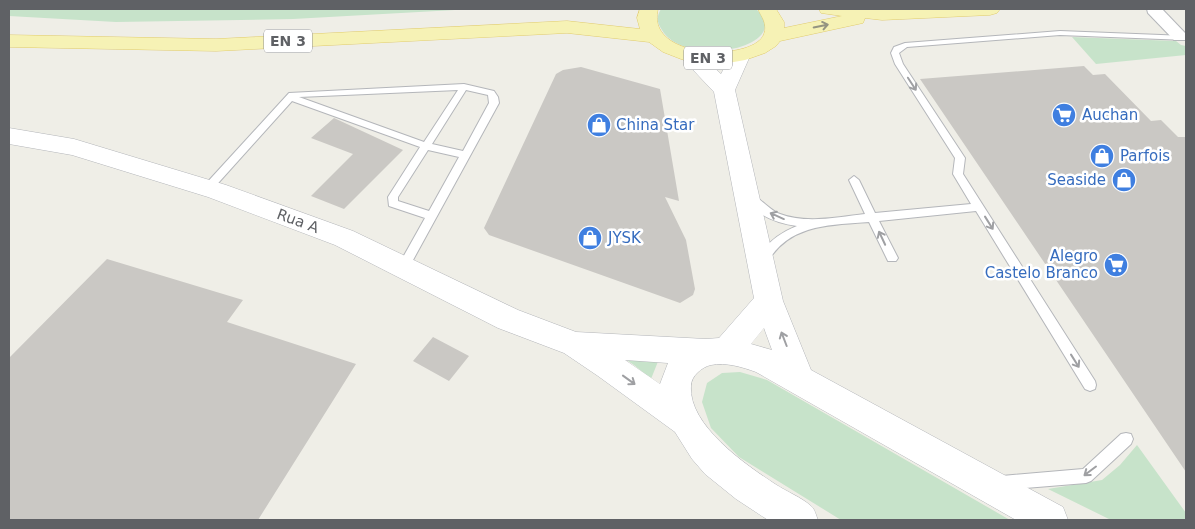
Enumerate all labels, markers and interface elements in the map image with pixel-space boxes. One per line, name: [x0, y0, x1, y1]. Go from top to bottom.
one-way arrow: [813, 21, 829, 30]
road number: EN 3: [264, 29, 312, 52]
road number: EN 3: [684, 46, 732, 70]
one-way arrow: [907, 77, 917, 91]
supermarket icon: Auchan: [1051, 102, 1077, 128]
place label: Auchan: [1082, 106, 1138, 124]
shop icon: China Star: [586, 112, 612, 138]
place label: China Star: [616, 116, 695, 134]
shop icon: Parfois: [1089, 143, 1115, 169]
place label: Parfois: [1120, 147, 1170, 165]
shop icon: Seaside: [1111, 167, 1137, 193]
place label: Seaside: [1047, 171, 1106, 189]
street label: Rua A: [274, 205, 322, 237]
one-way arrow: [770, 211, 785, 220]
one-way arrow: [985, 216, 995, 230]
shop icon: JYSK: [577, 225, 603, 251]
place label: JYSK: [607, 229, 642, 247]
one-way arrow: [876, 230, 886, 245]
place label: Alegro Castelo Branco: [985, 247, 1098, 282]
supermarket icon: Alegro Castelo Branco: [1103, 252, 1129, 278]
one-way arrow: [779, 332, 788, 348]
one-way arrow: [1071, 354, 1081, 368]
one-way arrow: [622, 375, 635, 386]
one-way arrow: [1083, 465, 1096, 476]

